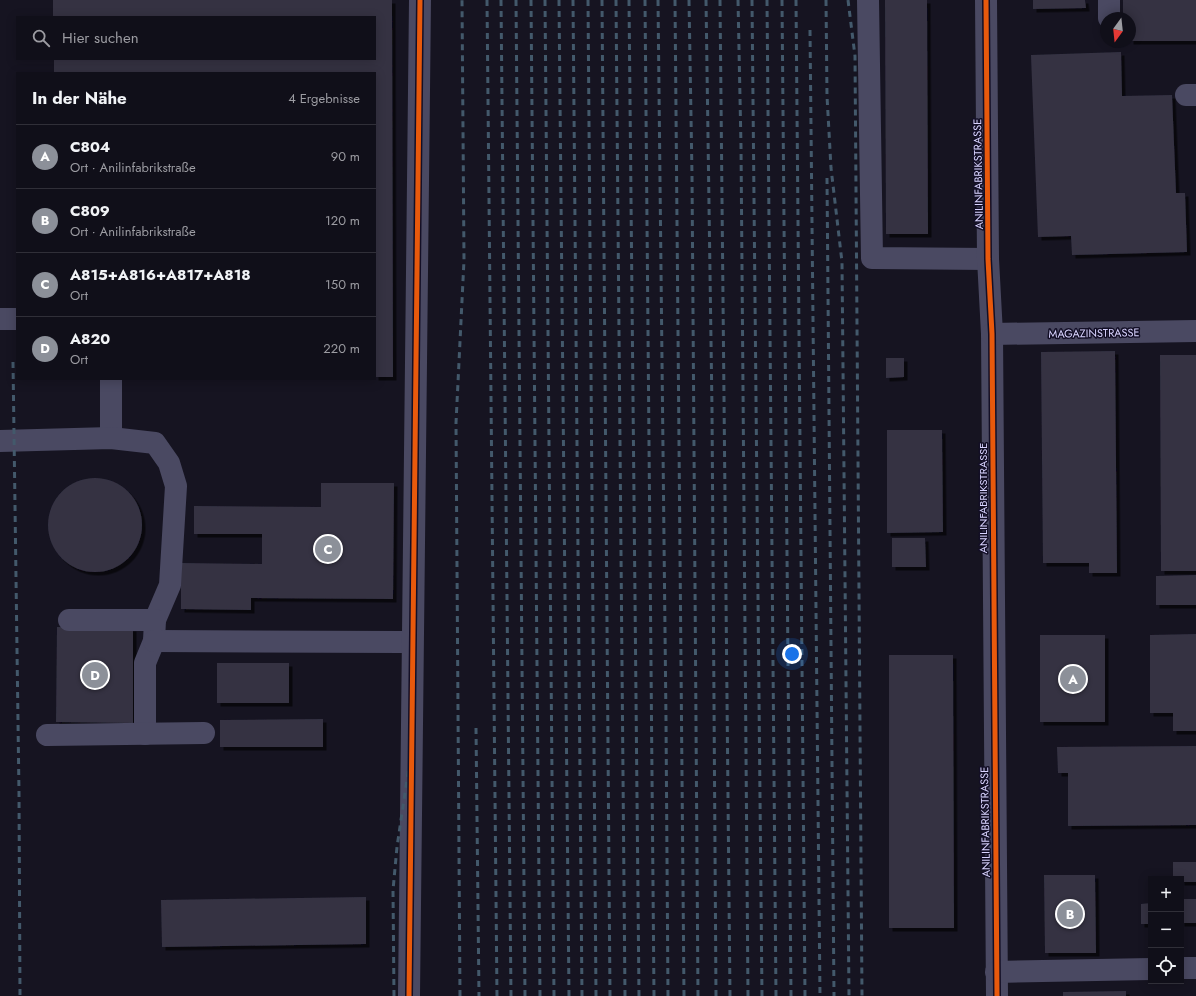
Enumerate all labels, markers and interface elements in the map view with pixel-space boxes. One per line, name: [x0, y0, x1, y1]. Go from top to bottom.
north arrow: [1100, 12, 1136, 48]
search box: [16, 16, 376, 60]
icon: search: [30, 27, 52, 49]
text: Hier suchen: [62, 27, 139, 49]
text: In der Nähe: [32, 86, 127, 110]
text: 4 Ergebnisse: [288, 89, 360, 108]
street label: ANILINFABRIKSTRASSE: [969, 119, 987, 229]
text: C804: [70, 136, 110, 158]
text: A: [40, 147, 50, 166]
text: 90 m: [331, 147, 360, 166]
text: Ort · Anilinfabrikstraße: [70, 158, 196, 177]
text: C809: [70, 200, 110, 222]
text: B: [41, 211, 49, 230]
text: 120 m: [325, 211, 360, 230]
text: Ort · Anilinfabrikstraße: [70, 222, 196, 241]
text: A815+A816+A817+A818: [70, 264, 251, 286]
text: C: [40, 275, 50, 294]
text: 150 m: [325, 275, 360, 294]
text: Ort: [70, 286, 88, 305]
street label: MAGAZINSTRASSE: [1048, 324, 1140, 342]
text: A820: [70, 328, 110, 350]
text: D: [40, 339, 50, 358]
text: 220 m: [323, 339, 360, 358]
text: Ort: [70, 350, 88, 369]
street label: ANILINFABRIKSTRASSE: [975, 443, 991, 553]
pin: C: [315, 534, 341, 564]
your location: [782, 644, 802, 664]
pin: D: [82, 660, 108, 690]
pin: A: [1060, 664, 1086, 694]
street label: ANILINFABRIKSTRASSE: [976, 767, 994, 877]
map controls: [1148, 876, 1184, 984]
button: +: [1148, 876, 1184, 912]
pin: B: [1057, 899, 1083, 929]
button: −: [1148, 912, 1184, 948]
button: locate: [1148, 948, 1184, 984]

